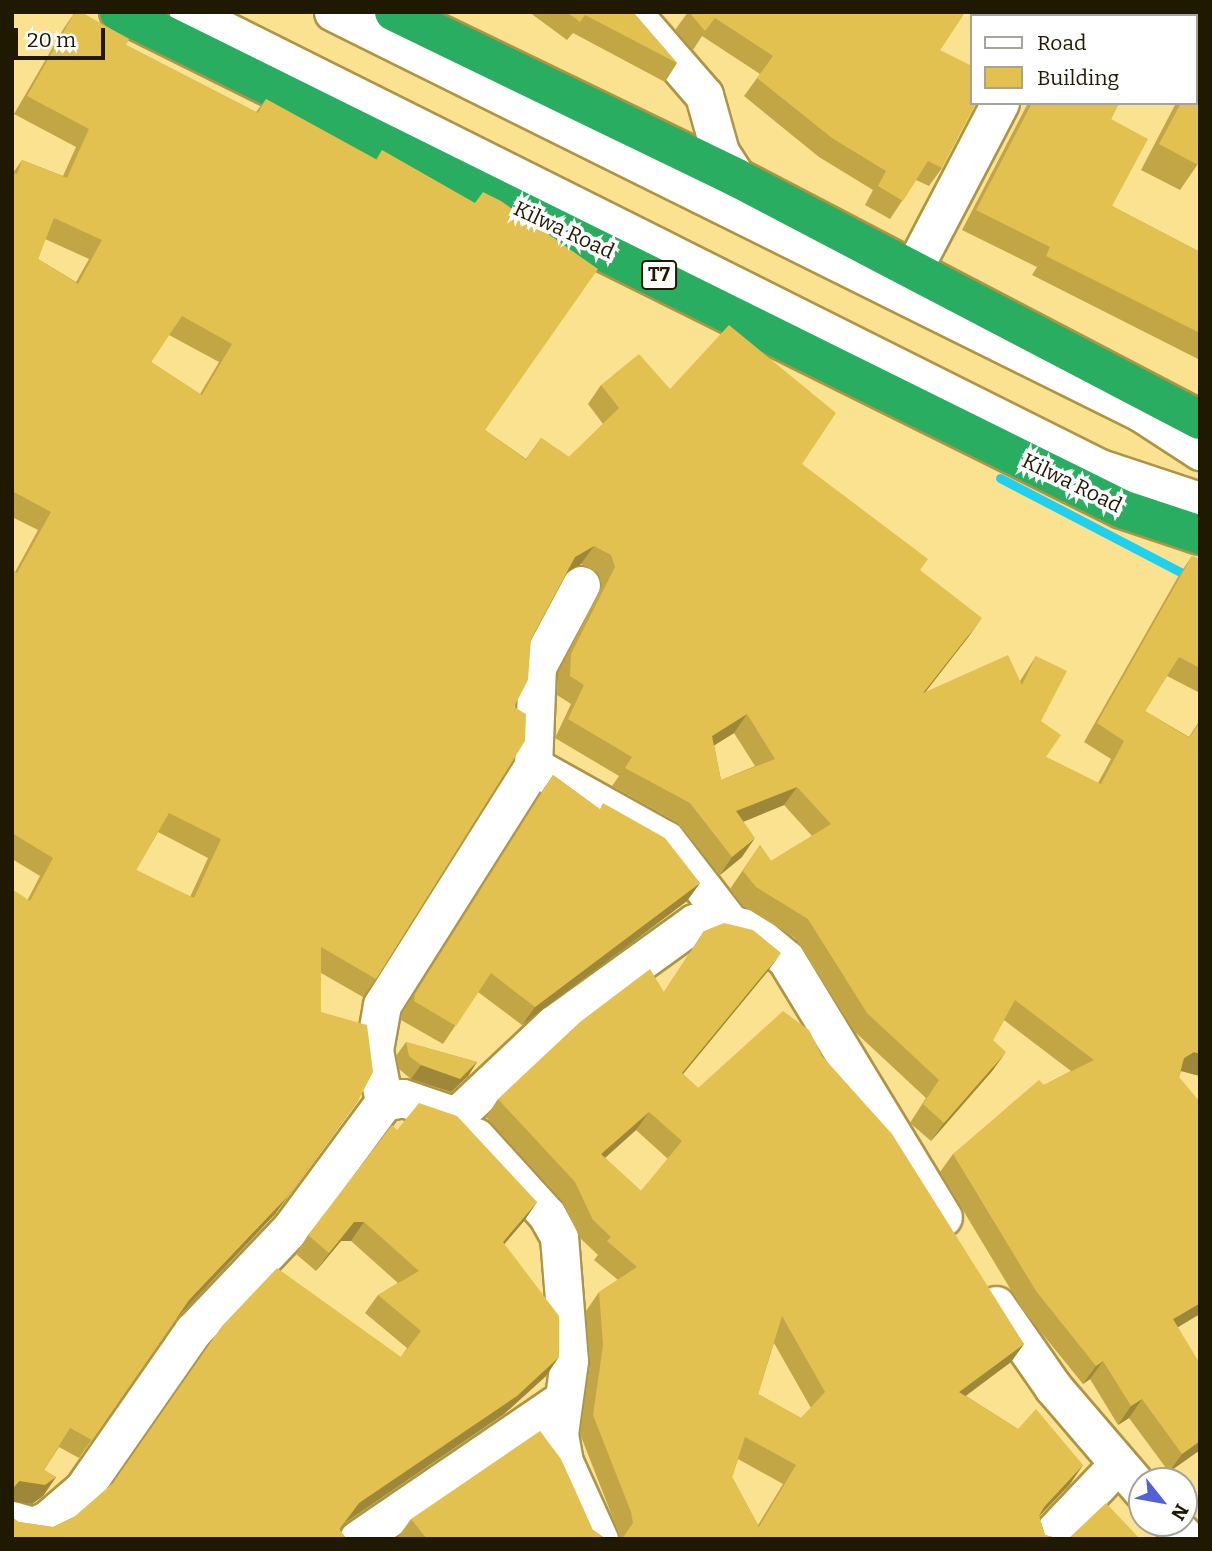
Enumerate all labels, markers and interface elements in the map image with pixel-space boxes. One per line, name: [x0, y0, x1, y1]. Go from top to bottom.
scale bar: [18, 14, 108, 58]
legend: [970, 14, 1198, 105]
text: 20 m: [27, 27, 76, 53]
text: Road: [1037, 30, 1086, 56]
text: Building: [1037, 65, 1119, 91]
street label: Kilwa Road: [510, 196, 618, 264]
road number: T7: [640, 260, 678, 290]
street label: Kilwa Road: [1018, 448, 1126, 518]
north arrow: [1128, 1467, 1198, 1537]
text: N: [1166, 1500, 1193, 1524]

